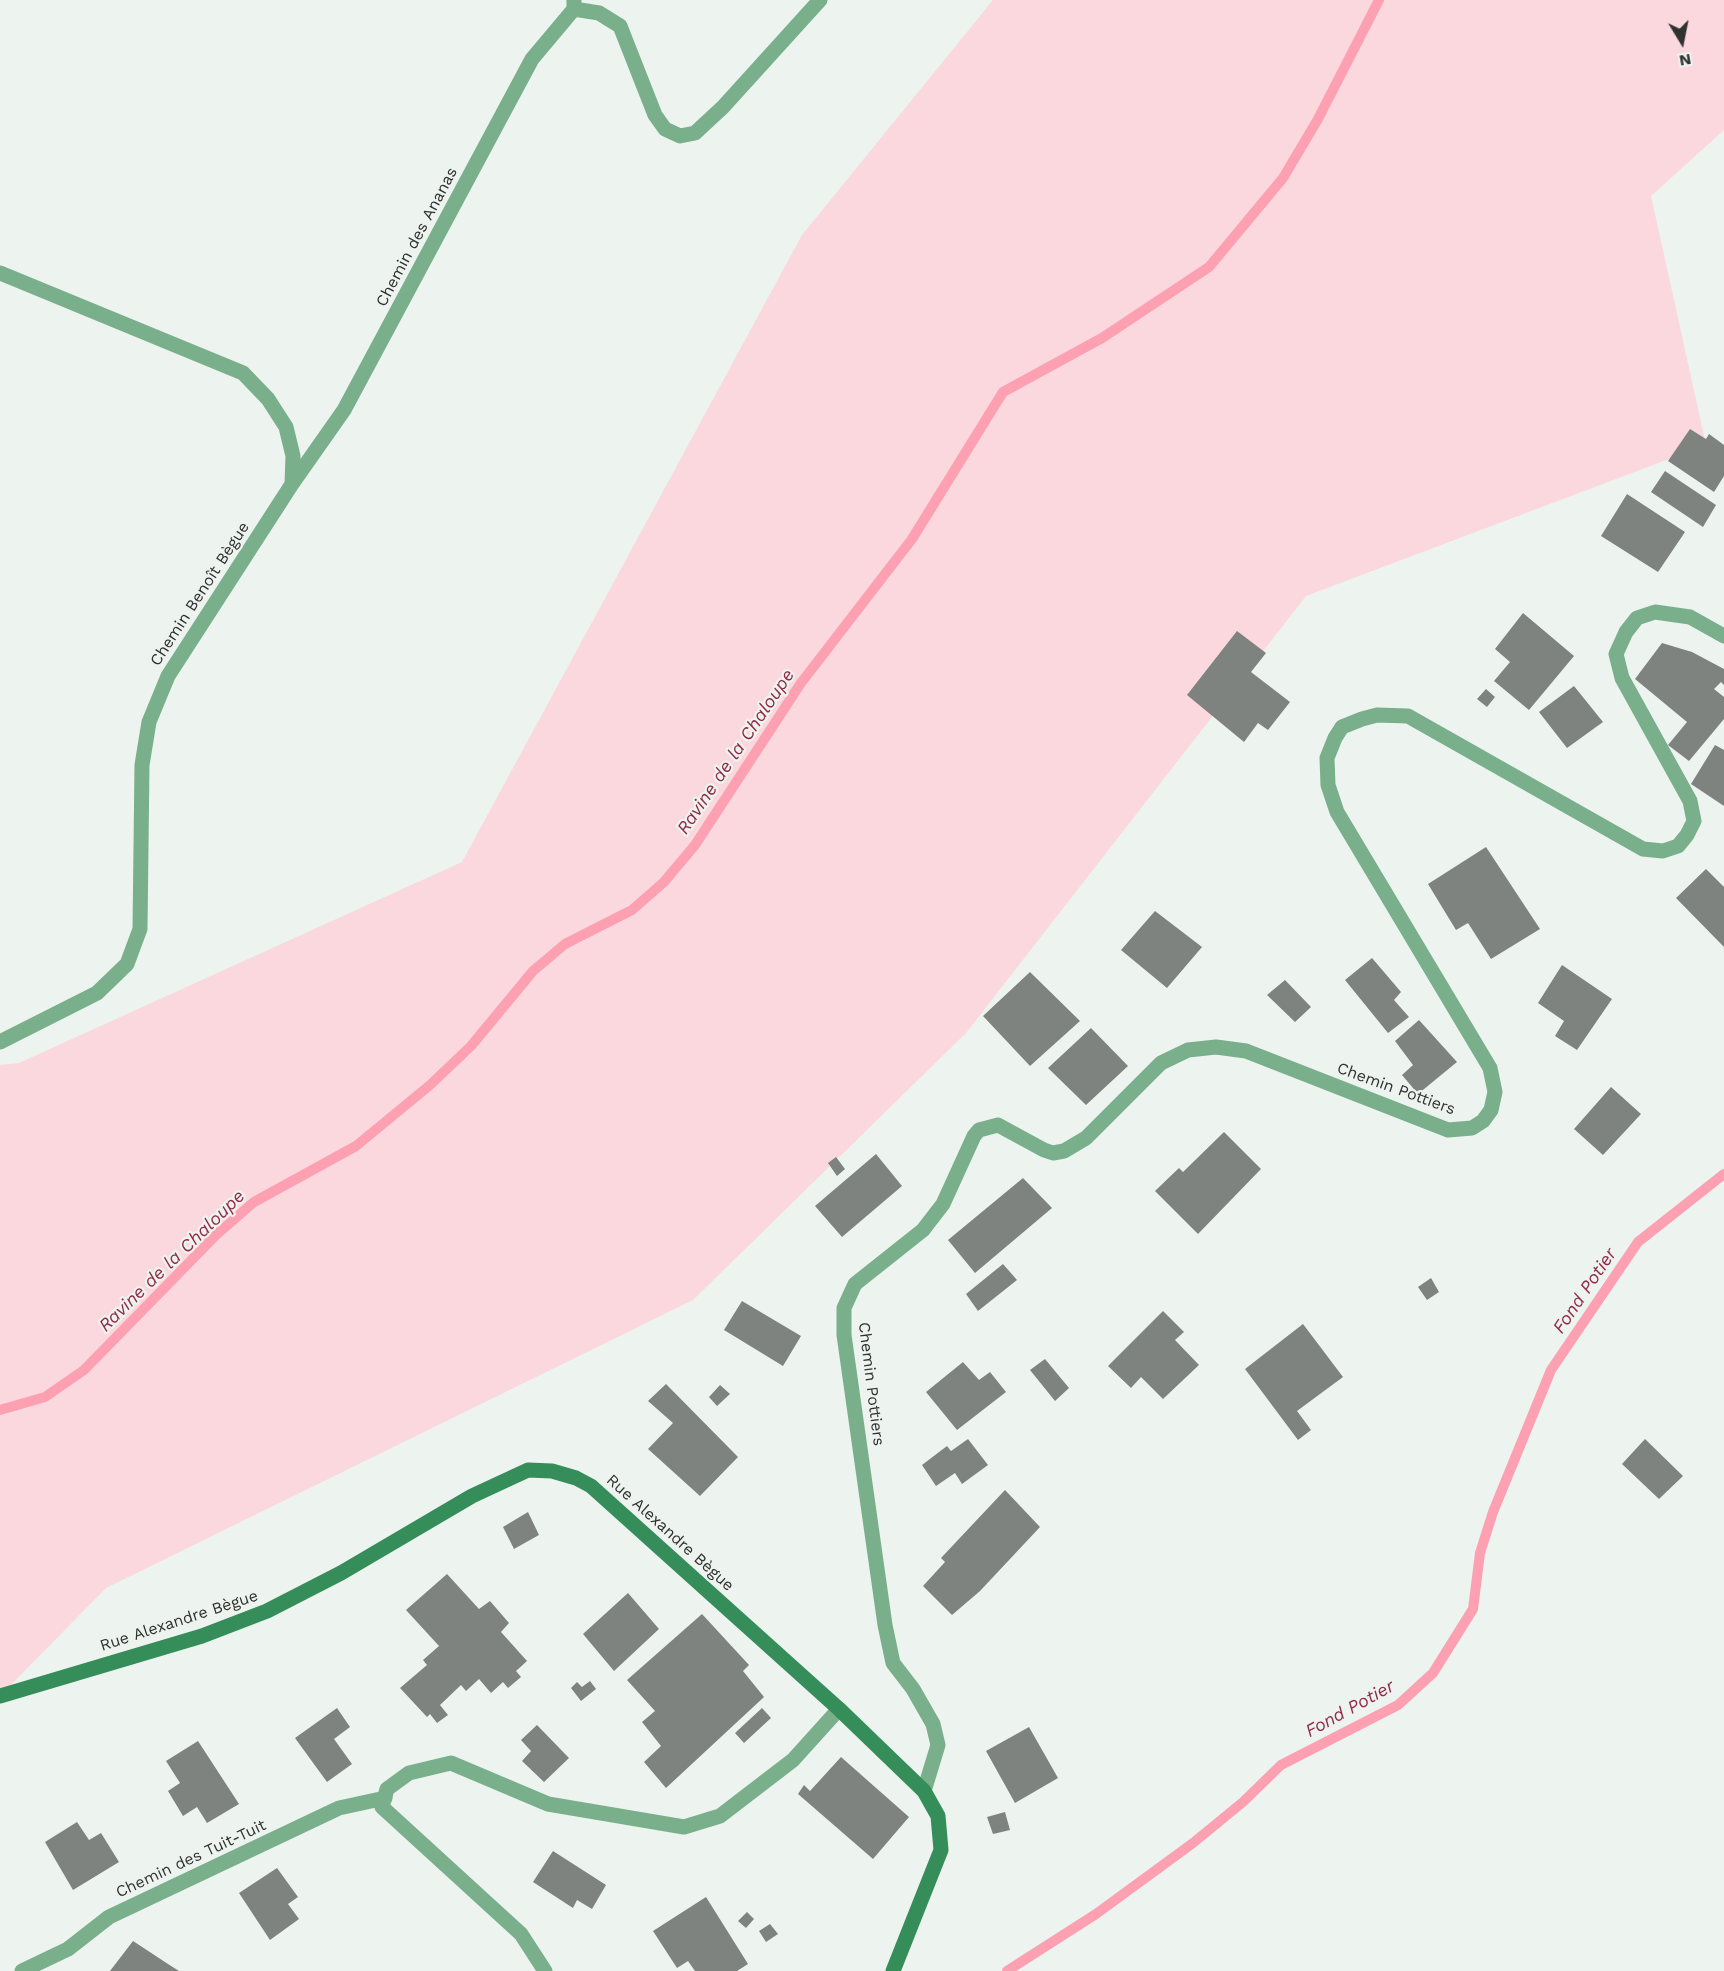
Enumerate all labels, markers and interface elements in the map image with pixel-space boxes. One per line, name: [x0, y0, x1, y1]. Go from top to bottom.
north arrow: [1652, 12, 1712, 72]
text: N: [1678, 50, 1693, 71]
street label: Chemin des Ananas: [372, 164, 462, 310]
street label: Chemin Benoît Bègue: [146, 518, 254, 670]
water label: Ravine de la Chaloupe: [673, 665, 799, 839]
street label: Chemin Pottiers: [1334, 1059, 1458, 1119]
water label: Ravine de la Chaloupe: [94, 1186, 250, 1336]
water label: Fond Potier: [1548, 1244, 1622, 1338]
street label: Chemin Pottiers: [854, 1321, 888, 1447]
street label: Rue Alexandre Bègue: [602, 1471, 738, 1595]
street label: Rue Alexandre Bègue: [98, 1586, 260, 1656]
water label: Fond Potier: [1302, 1676, 1398, 1742]
street label: Chemin des Tuit-Tuit: [113, 1816, 269, 1902]

